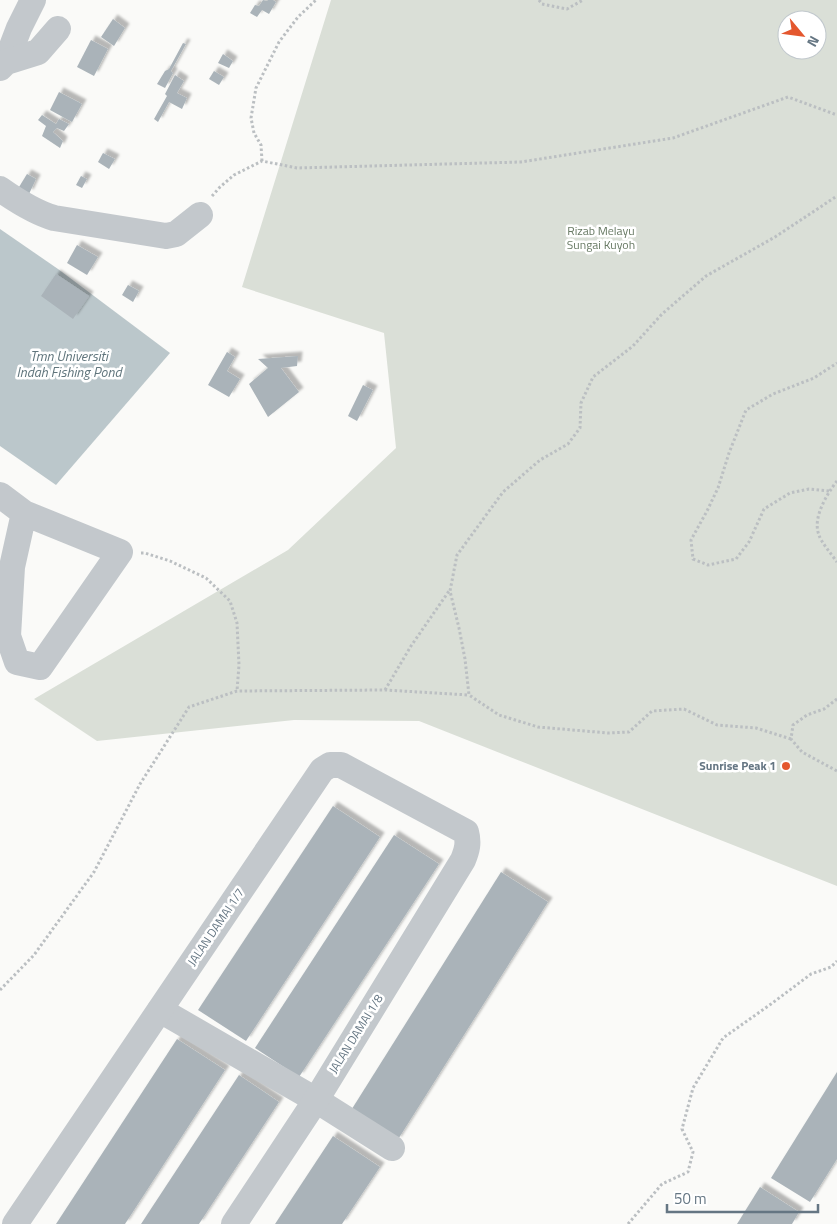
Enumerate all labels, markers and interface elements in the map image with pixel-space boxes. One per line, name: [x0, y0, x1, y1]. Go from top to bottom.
north arrow: [777, 10, 827, 60]
text: N: [802, 32, 825, 51]
park label: Rizab Melayu Sungai Kuyoh: [567, 221, 635, 254]
water label: Tmn Universiti Indah Fishing Pond: [17, 345, 123, 382]
place label: Sunrise Peak 1: [699, 756, 776, 775]
marker: Sunrise Peak 1: [780, 760, 792, 772]
street label: JALAN DAMAI 1/7: [182, 884, 249, 969]
street label: JALAN DAMAI 1/8: [324, 990, 388, 1077]
scale bar: [667, 1182, 818, 1214]
text: 50 m: [674, 1187, 707, 1210]

